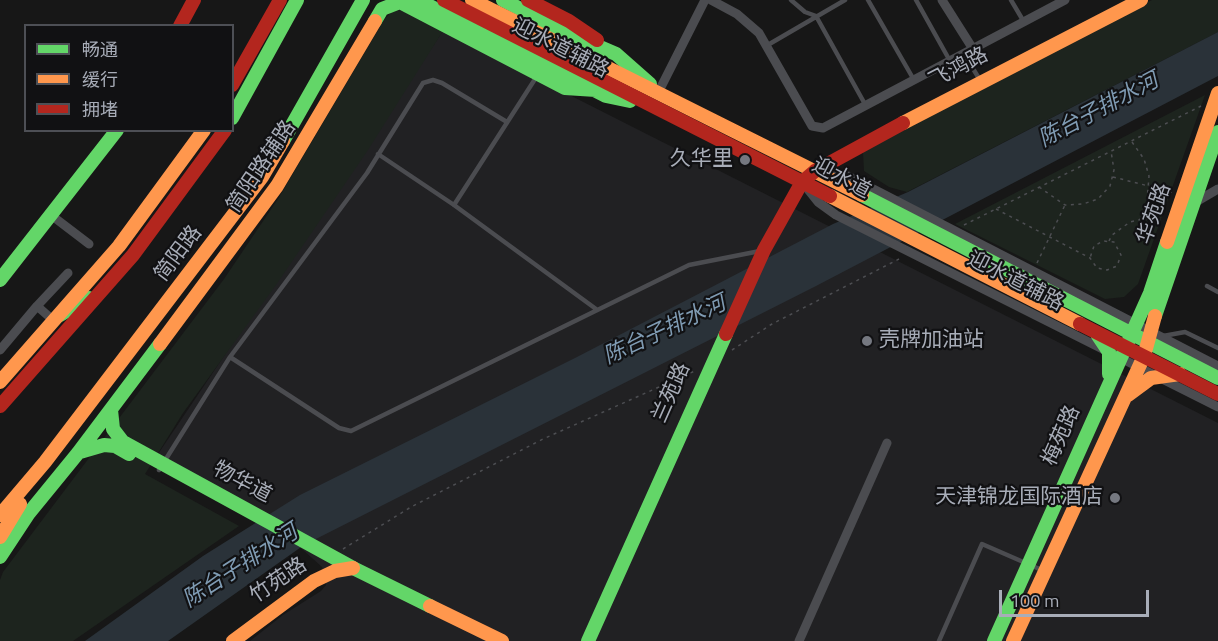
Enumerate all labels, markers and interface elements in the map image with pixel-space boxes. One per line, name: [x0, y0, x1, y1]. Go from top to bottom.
street label: 迎水道辅路: [508, 14, 612, 84]
legend: [24, 24, 234, 132]
text: 畅通: [82, 36, 118, 63]
street label: 飞鸿路: [925, 43, 993, 95]
text: 缓行: [82, 66, 118, 93]
water label: 陈台子排水河: [1035, 68, 1163, 154]
text: 拥堵: [82, 96, 118, 123]
street label: 简阳路辅路: [222, 116, 302, 218]
place label: 久华里: [670, 147, 733, 173]
marker: 久华里: [738, 153, 752, 167]
street label: 迎水道: [807, 153, 875, 205]
street label: 华苑路: [1133, 180, 1177, 248]
street label: 简阳路: [150, 221, 208, 287]
street label: 迎水道辅路: [963, 247, 1067, 317]
water label: 陈台子排水河: [600, 291, 730, 371]
place label: 壳牌加油站: [879, 328, 984, 354]
marker: 壳牌加油站: [860, 334, 874, 348]
street label: 兰苑路: [648, 359, 696, 427]
street label: 梅苑路: [1038, 402, 1086, 470]
street label: 物华道: [208, 457, 276, 509]
place label: 天津锦龙国际酒店: [935, 485, 1103, 511]
marker: 天津锦龙国际酒店: [1108, 491, 1122, 505]
water label: 陈台子排水河: [178, 520, 304, 614]
street label: 竹苑路: [246, 553, 312, 609]
scale bar: [1002, 578, 1152, 616]
text: 100 m: [1010, 587, 1059, 614]

